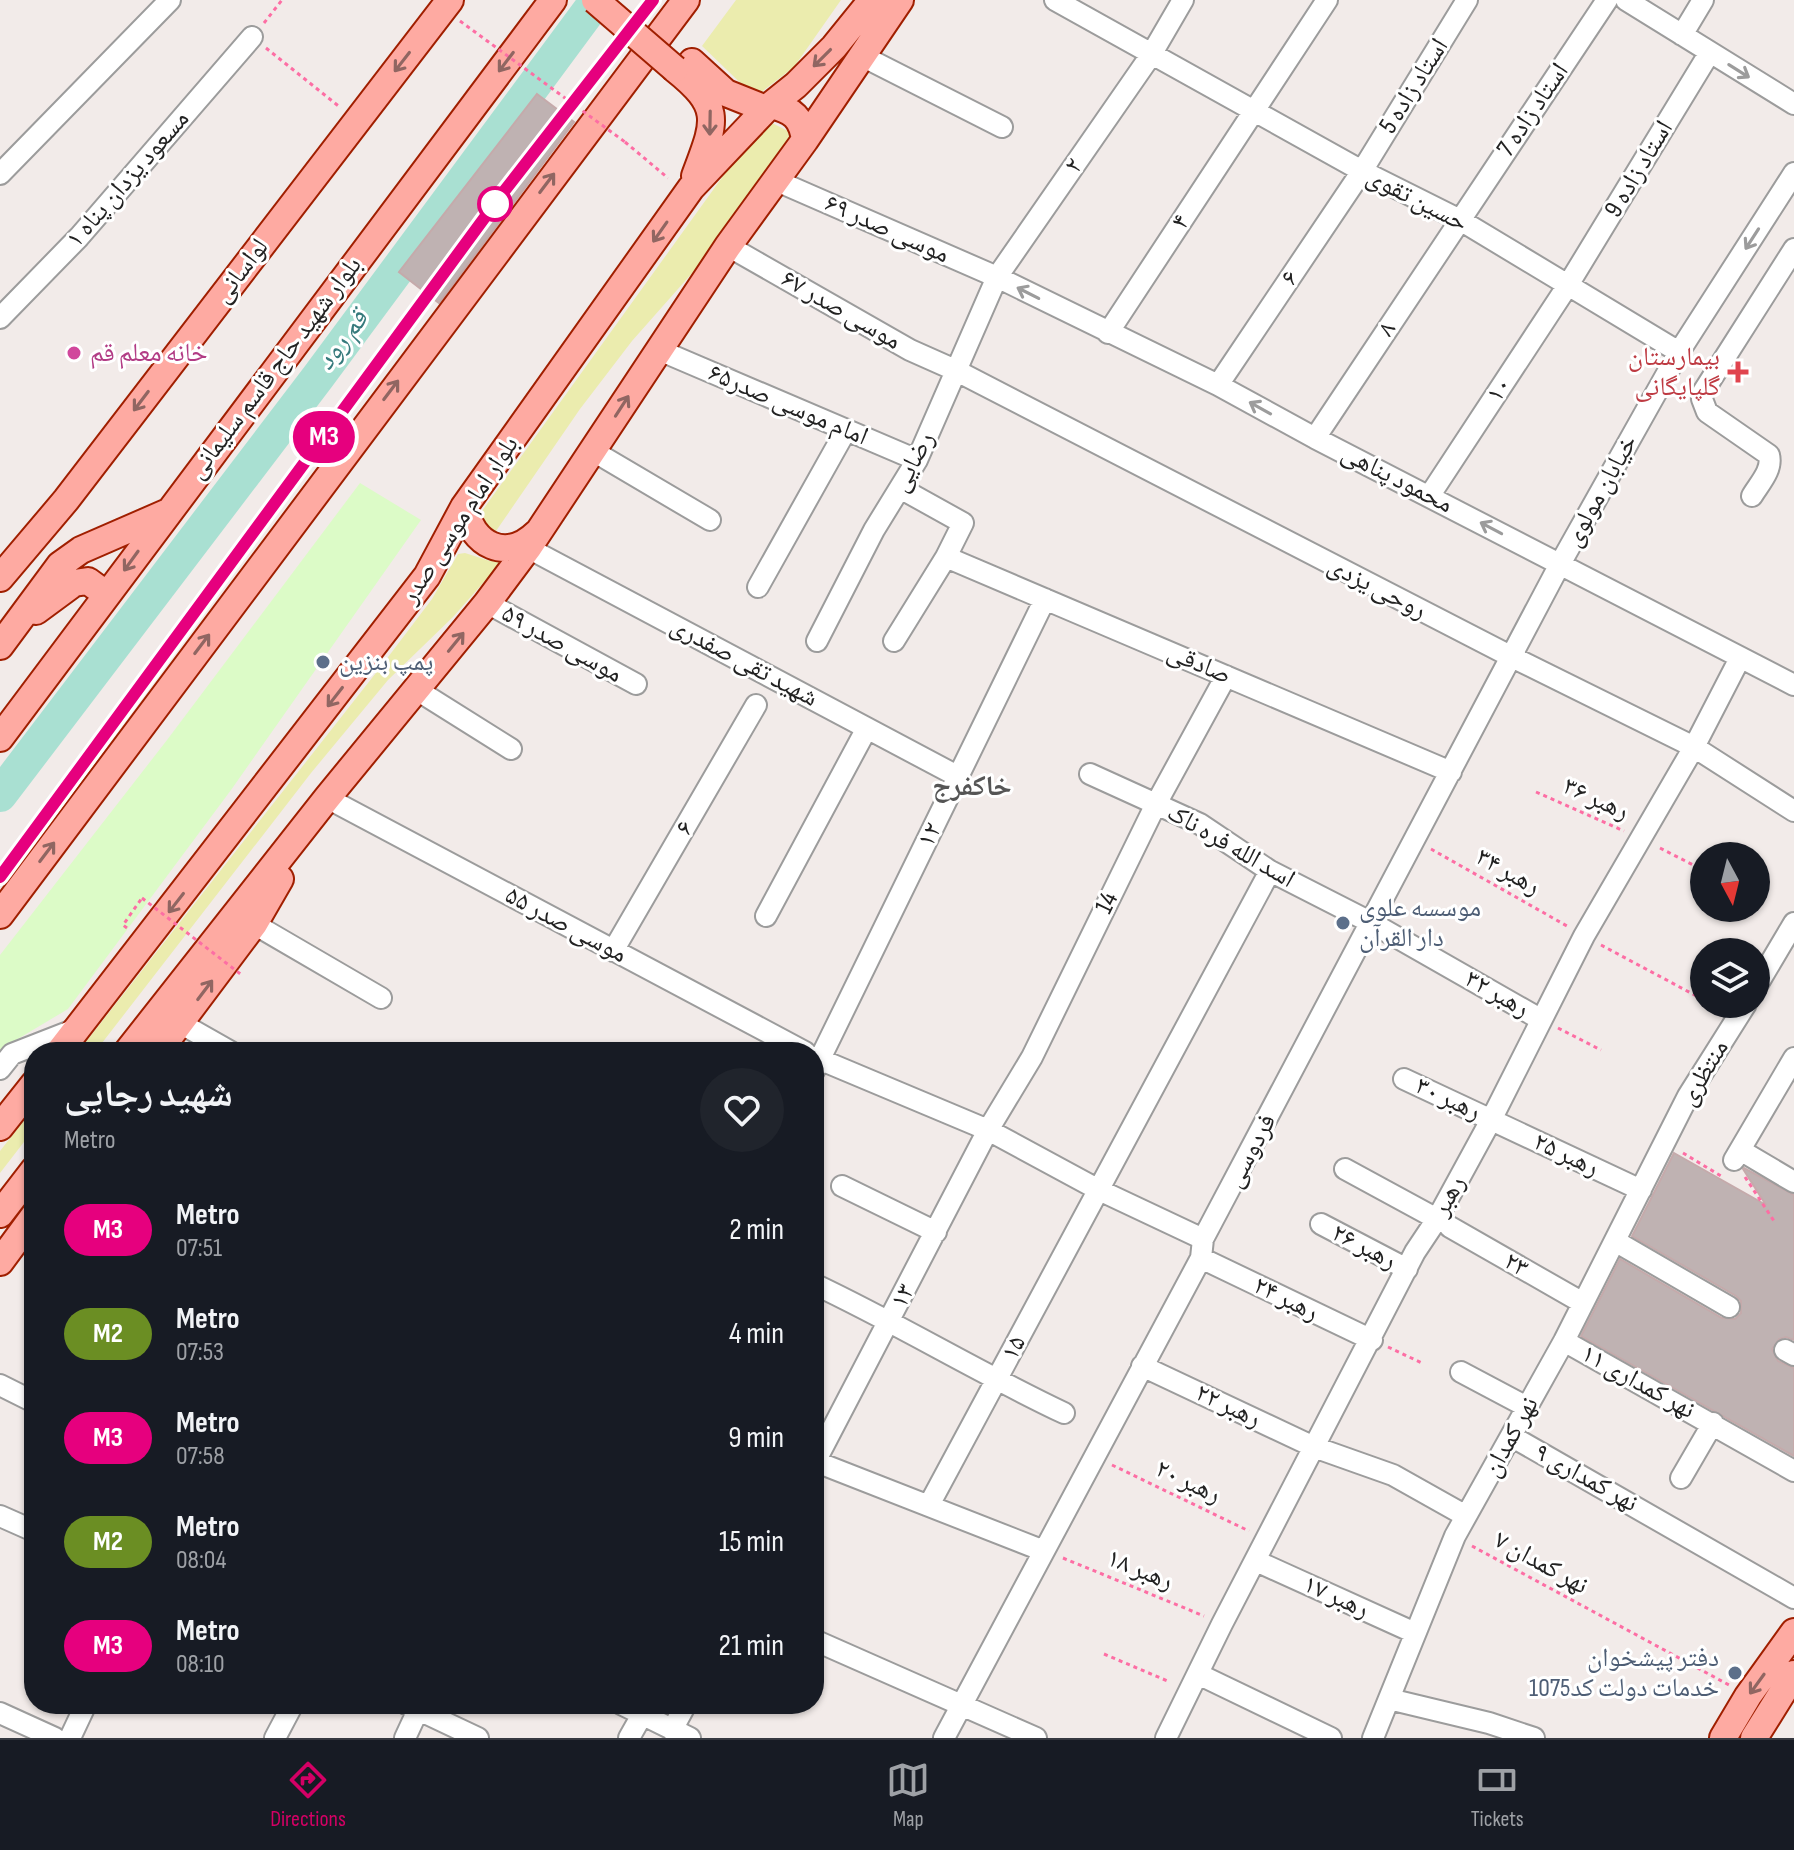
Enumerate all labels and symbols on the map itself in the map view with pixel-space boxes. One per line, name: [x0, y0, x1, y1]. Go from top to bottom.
street label: استاد زاده 5: [1373, 33, 1455, 139]
one-way arrow: [813, 48, 832, 67]
one-way arrow: [393, 51, 411, 72]
one-way arrow: [497, 51, 514, 72]
street label: استاد زاده 7: [1490, 57, 1576, 163]
one-way arrow: [1728, 62, 1750, 79]
street label: ۱ مسعود یزدان پناه: [60, 104, 196, 254]
one-way arrow: [702, 110, 718, 136]
street label: استاد زاده 9: [1598, 115, 1680, 223]
street label: ۲: [1058, 152, 1090, 180]
street label: حسین تقوی: [1361, 161, 1473, 239]
one-way arrow: [539, 173, 556, 194]
unlabelled marker: [478, 187, 512, 221]
street label: موسی صدر ۶۹: [820, 188, 954, 270]
street label: ۴: [1165, 209, 1197, 235]
one-way arrow: [652, 220, 668, 242]
one-way arrow: [1743, 227, 1759, 250]
street label: لواسانی: [207, 233, 275, 309]
street label: بلوار شهید حاج قاسم سلیمانی: [181, 251, 369, 485]
street label: موسی صدر ۶۷: [775, 263, 907, 357]
street label: ۶: [1274, 264, 1306, 292]
one-way arrow: [1016, 284, 1040, 300]
water label: قم رود: [309, 301, 378, 377]
street label: ۸: [1371, 315, 1403, 343]
place label: خانه معلم قم: [90, 338, 208, 369]
place label: بیمارستان گلپایگانی: [1628, 342, 1720, 403]
marker: خانه معلم قم: [65, 344, 83, 362]
street label: امام موسی صدر۶۵: [703, 357, 873, 454]
marker: بیمارستان گلپایگانی: [1727, 361, 1749, 383]
street label: ۱۰: [1480, 372, 1518, 408]
one-way arrow: [383, 380, 399, 402]
one-way arrow: [133, 390, 150, 411]
one-way arrow: [613, 396, 630, 418]
one-way arrow: [1249, 400, 1273, 415]
line badge: M3: [288, 411, 360, 463]
street label: رضایی: [884, 427, 942, 497]
street label: بلوار امام موسی صدر: [394, 430, 527, 611]
street label: خیابان مولوی: [1558, 430, 1644, 552]
street label: محمود پناهی: [1336, 438, 1458, 520]
one-way arrow: [1480, 519, 1504, 535]
one-way arrow: [123, 550, 139, 572]
street label: روحی یزدی: [1322, 550, 1432, 626]
street label: موسی صدر ۵۹: [496, 598, 628, 690]
street label: شهید تقی صفدری: [665, 610, 823, 714]
one-way arrow: [447, 632, 465, 653]
one-way arrow: [193, 633, 210, 655]
street label: صادقی: [1162, 637, 1236, 691]
place label: پمپ بنزین: [339, 647, 433, 678]
marker: پمپ بنزین: [314, 653, 332, 671]
one-way arrow: [327, 686, 344, 707]
district label: خاکفرج: [932, 770, 1012, 803]
street label: رهبر ۳۶: [1558, 771, 1634, 827]
street label: اسد الله فره ناک: [1162, 797, 1300, 895]
street label: ۶: [669, 815, 701, 841]
street label: ۱۲: [911, 818, 949, 852]
one-way arrow: [39, 842, 55, 864]
street label: رهبر ۳۴: [1470, 842, 1546, 902]
north arrow: [1690, 842, 1770, 922]
street label: موسی صدر ۵۵: [500, 880, 632, 970]
street label: 14: [1089, 887, 1125, 919]
one-way arrow: [168, 891, 185, 913]
place label: موسسه علوی دار القرآن: [1359, 893, 1481, 954]
marker: موسسه علوی دار القرآن: [1334, 914, 1352, 932]
street label: رهبر ۳۲: [1459, 964, 1535, 1024]
one-way arrow: [196, 980, 213, 1001]
street label: منتظری: [1672, 1034, 1736, 1112]
street label: رهبر ۳۰: [1410, 1070, 1486, 1128]
street label: فردوسی: [1219, 1109, 1283, 1193]
street label: رهبر ۲۵: [1528, 1126, 1604, 1184]
street label: رهبر: [1425, 1170, 1473, 1222]
street label: رهبر ۲۶: [1326, 1218, 1402, 1276]
street label: ۲۳: [1498, 1246, 1534, 1284]
street label: رهبر ۲۴: [1248, 1270, 1324, 1328]
street label: ۱۳: [884, 1279, 922, 1313]
street label: ۱۵: [995, 1330, 1033, 1366]
street label: نهر کمداری ۱۱: [1576, 1338, 1700, 1426]
street label: رهبر ۲۲: [1190, 1377, 1266, 1435]
street label: نهر کمدان: [1476, 1391, 1546, 1483]
street label: نهر کمداری ۹: [1529, 1437, 1643, 1519]
street label: رهبر ۲۰: [1150, 1453, 1226, 1511]
street label: نهر کمدان ۷: [1489, 1525, 1593, 1601]
street label: رهبر ۱۸: [1102, 1543, 1178, 1597]
street label: رهبر ۱۷: [1298, 1569, 1374, 1625]
place label: دفتر پیشخوان خدمات دولت کد1075: [1529, 1643, 1719, 1704]
marker: دفتر پیشخوان خدمات دولت کد1075: [1726, 1664, 1744, 1682]
one-way arrow: [1748, 1673, 1765, 1694]

